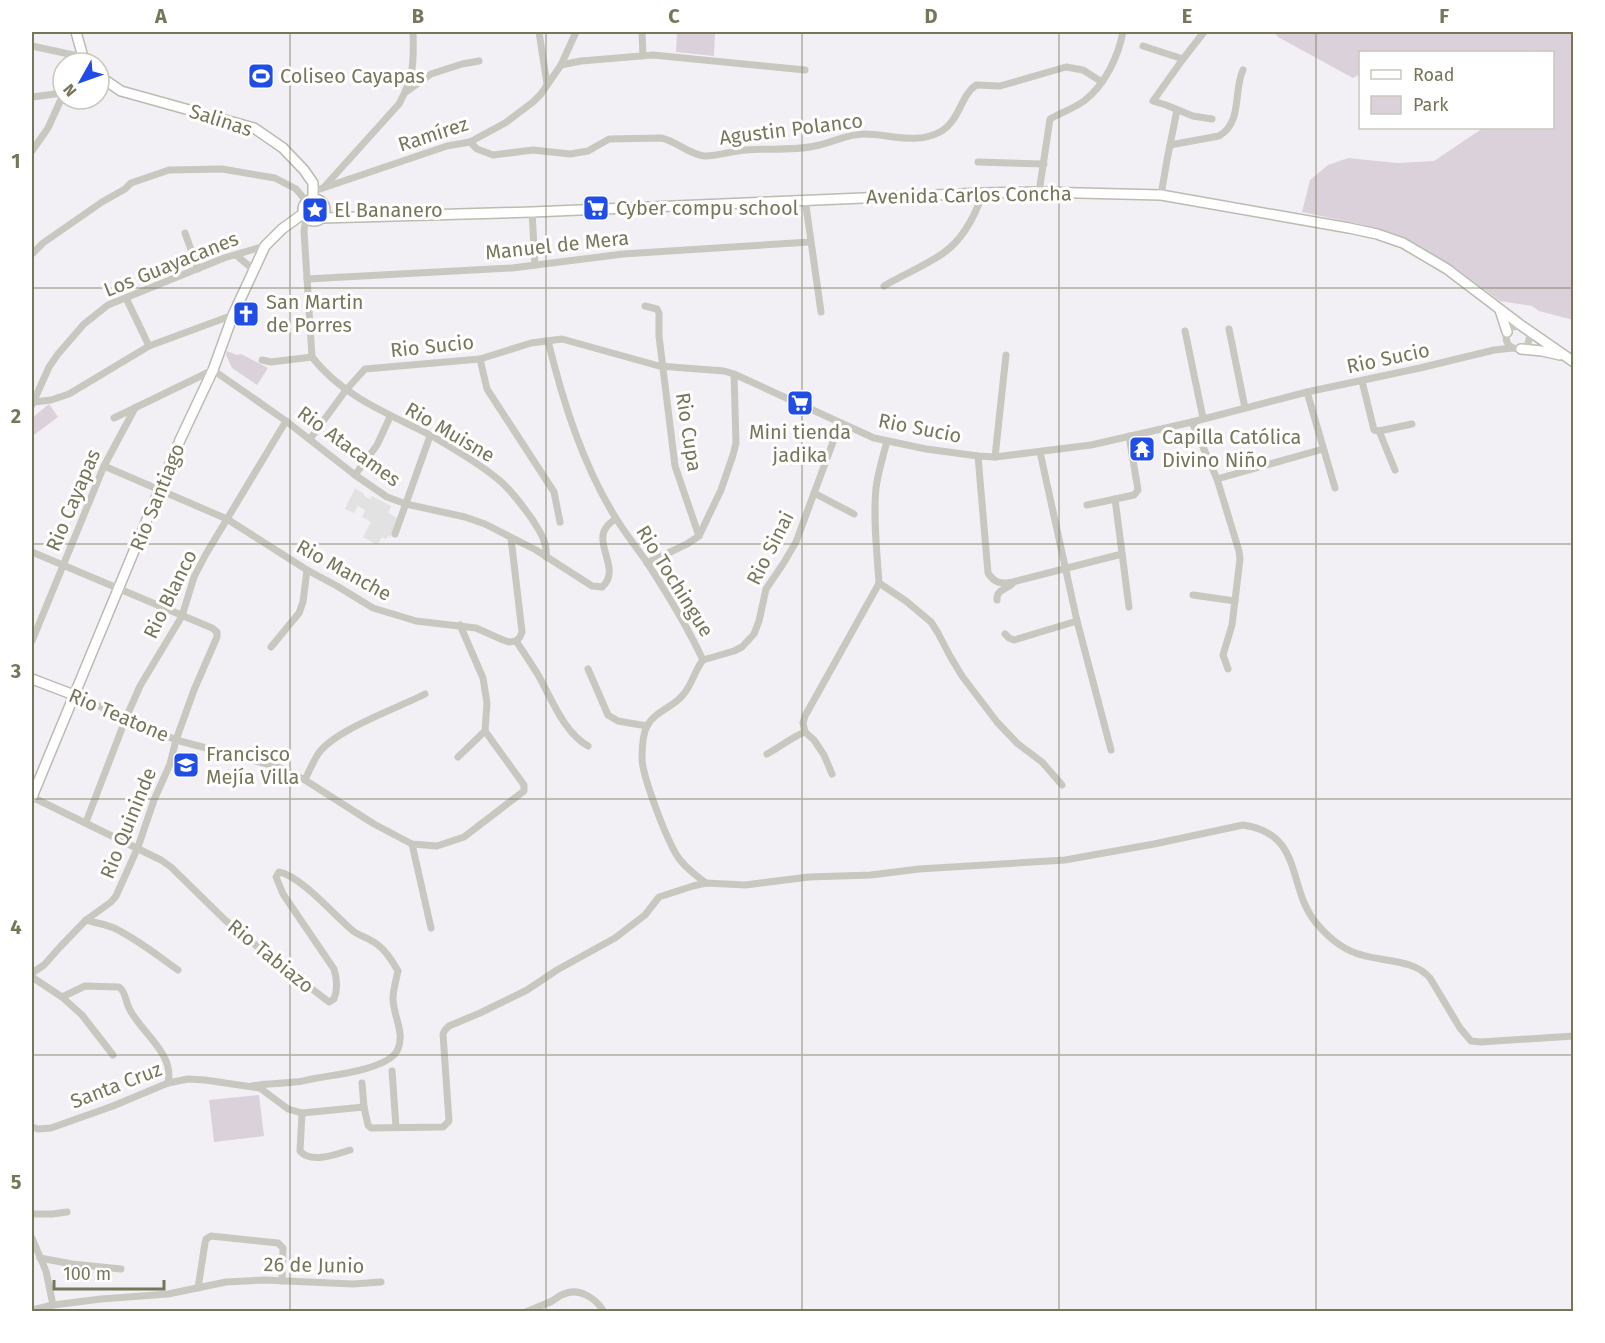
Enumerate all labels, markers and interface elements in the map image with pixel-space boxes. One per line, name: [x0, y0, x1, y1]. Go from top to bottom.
text: A: [154, 4, 168, 28]
text: B: [412, 4, 424, 28]
text: C: [668, 4, 680, 28]
text: D: [924, 4, 938, 28]
text: E: [1182, 4, 1192, 28]
text: F: [1439, 4, 1449, 28]
north arrow: [51, 51, 111, 111]
legend: [1359, 51, 1554, 129]
sports icon: Coliseo Cayapas: [246, 61, 276, 91]
place label: Coliseo Cayapas: [280, 64, 425, 88]
text: Road: [1413, 64, 1455, 86]
text: N: [59, 80, 81, 100]
text: Park: [1413, 94, 1449, 116]
street label: Salinas: [186, 99, 256, 141]
street label: Agustin Polanco: [718, 108, 864, 150]
street label: Ramírez: [395, 111, 471, 157]
text: 1: [11, 149, 21, 173]
street label: Avenida Carlos Concha: [866, 181, 1072, 209]
supermarket icon: Cyber compu school: [581, 193, 611, 223]
place icon: El Bananero: [300, 195, 330, 225]
place label: Cyber compu school: [616, 196, 799, 220]
place label: El Bananero: [334, 198, 443, 222]
street label: Los Guayacanes: [100, 226, 242, 302]
street label: Manuel de Mera: [484, 226, 630, 264]
place label: San Martin de Porres: [266, 290, 364, 337]
church icon: San Martin de Porres: [231, 299, 261, 329]
street label: Rio Sucio: [389, 330, 475, 362]
street label: Rio Sucio: [1344, 338, 1432, 378]
supermarket icon: Mini tienda jadika: [785, 388, 815, 418]
street label: Rio Cupa: [671, 391, 707, 473]
street label: Rio Muisne: [401, 397, 499, 467]
street label: Rio Atacames: [293, 401, 405, 491]
text: 2: [11, 404, 21, 428]
street label: Rio Sucio: [876, 408, 964, 448]
place label: Mini tienda jadika: [749, 420, 851, 467]
place label: Capilla Católica Divino Niño: [1162, 425, 1301, 472]
temple icon: Capilla Católica Divino Niño: [1127, 434, 1157, 464]
street label: Rio Santiago: [125, 440, 189, 554]
street label: Rio Cayapas: [41, 445, 105, 555]
street label: Rio Sinai: [741, 507, 799, 589]
street label: Rio Tochingue: [631, 521, 719, 641]
street label: Rio Manche: [292, 534, 396, 606]
street label: Rio Blanco: [138, 546, 202, 642]
text: 3: [10, 659, 21, 683]
street label: Rio Teatone: [65, 683, 173, 747]
place label: Francisco Mejía Villa: [206, 742, 299, 789]
school or university icon: Francisco Mejía Villa: [171, 750, 201, 780]
street label: Rio Quininde: [95, 764, 161, 882]
street label: Rio Tabiazo: [223, 914, 319, 998]
text: 4: [10, 915, 22, 939]
street label: Santa Cruz: [67, 1057, 165, 1113]
text: 5: [11, 1170, 22, 1194]
street label: 26 de Junio: [263, 1252, 365, 1278]
scale bar: [54, 1253, 164, 1291]
text: 100 m: [63, 1263, 111, 1285]

